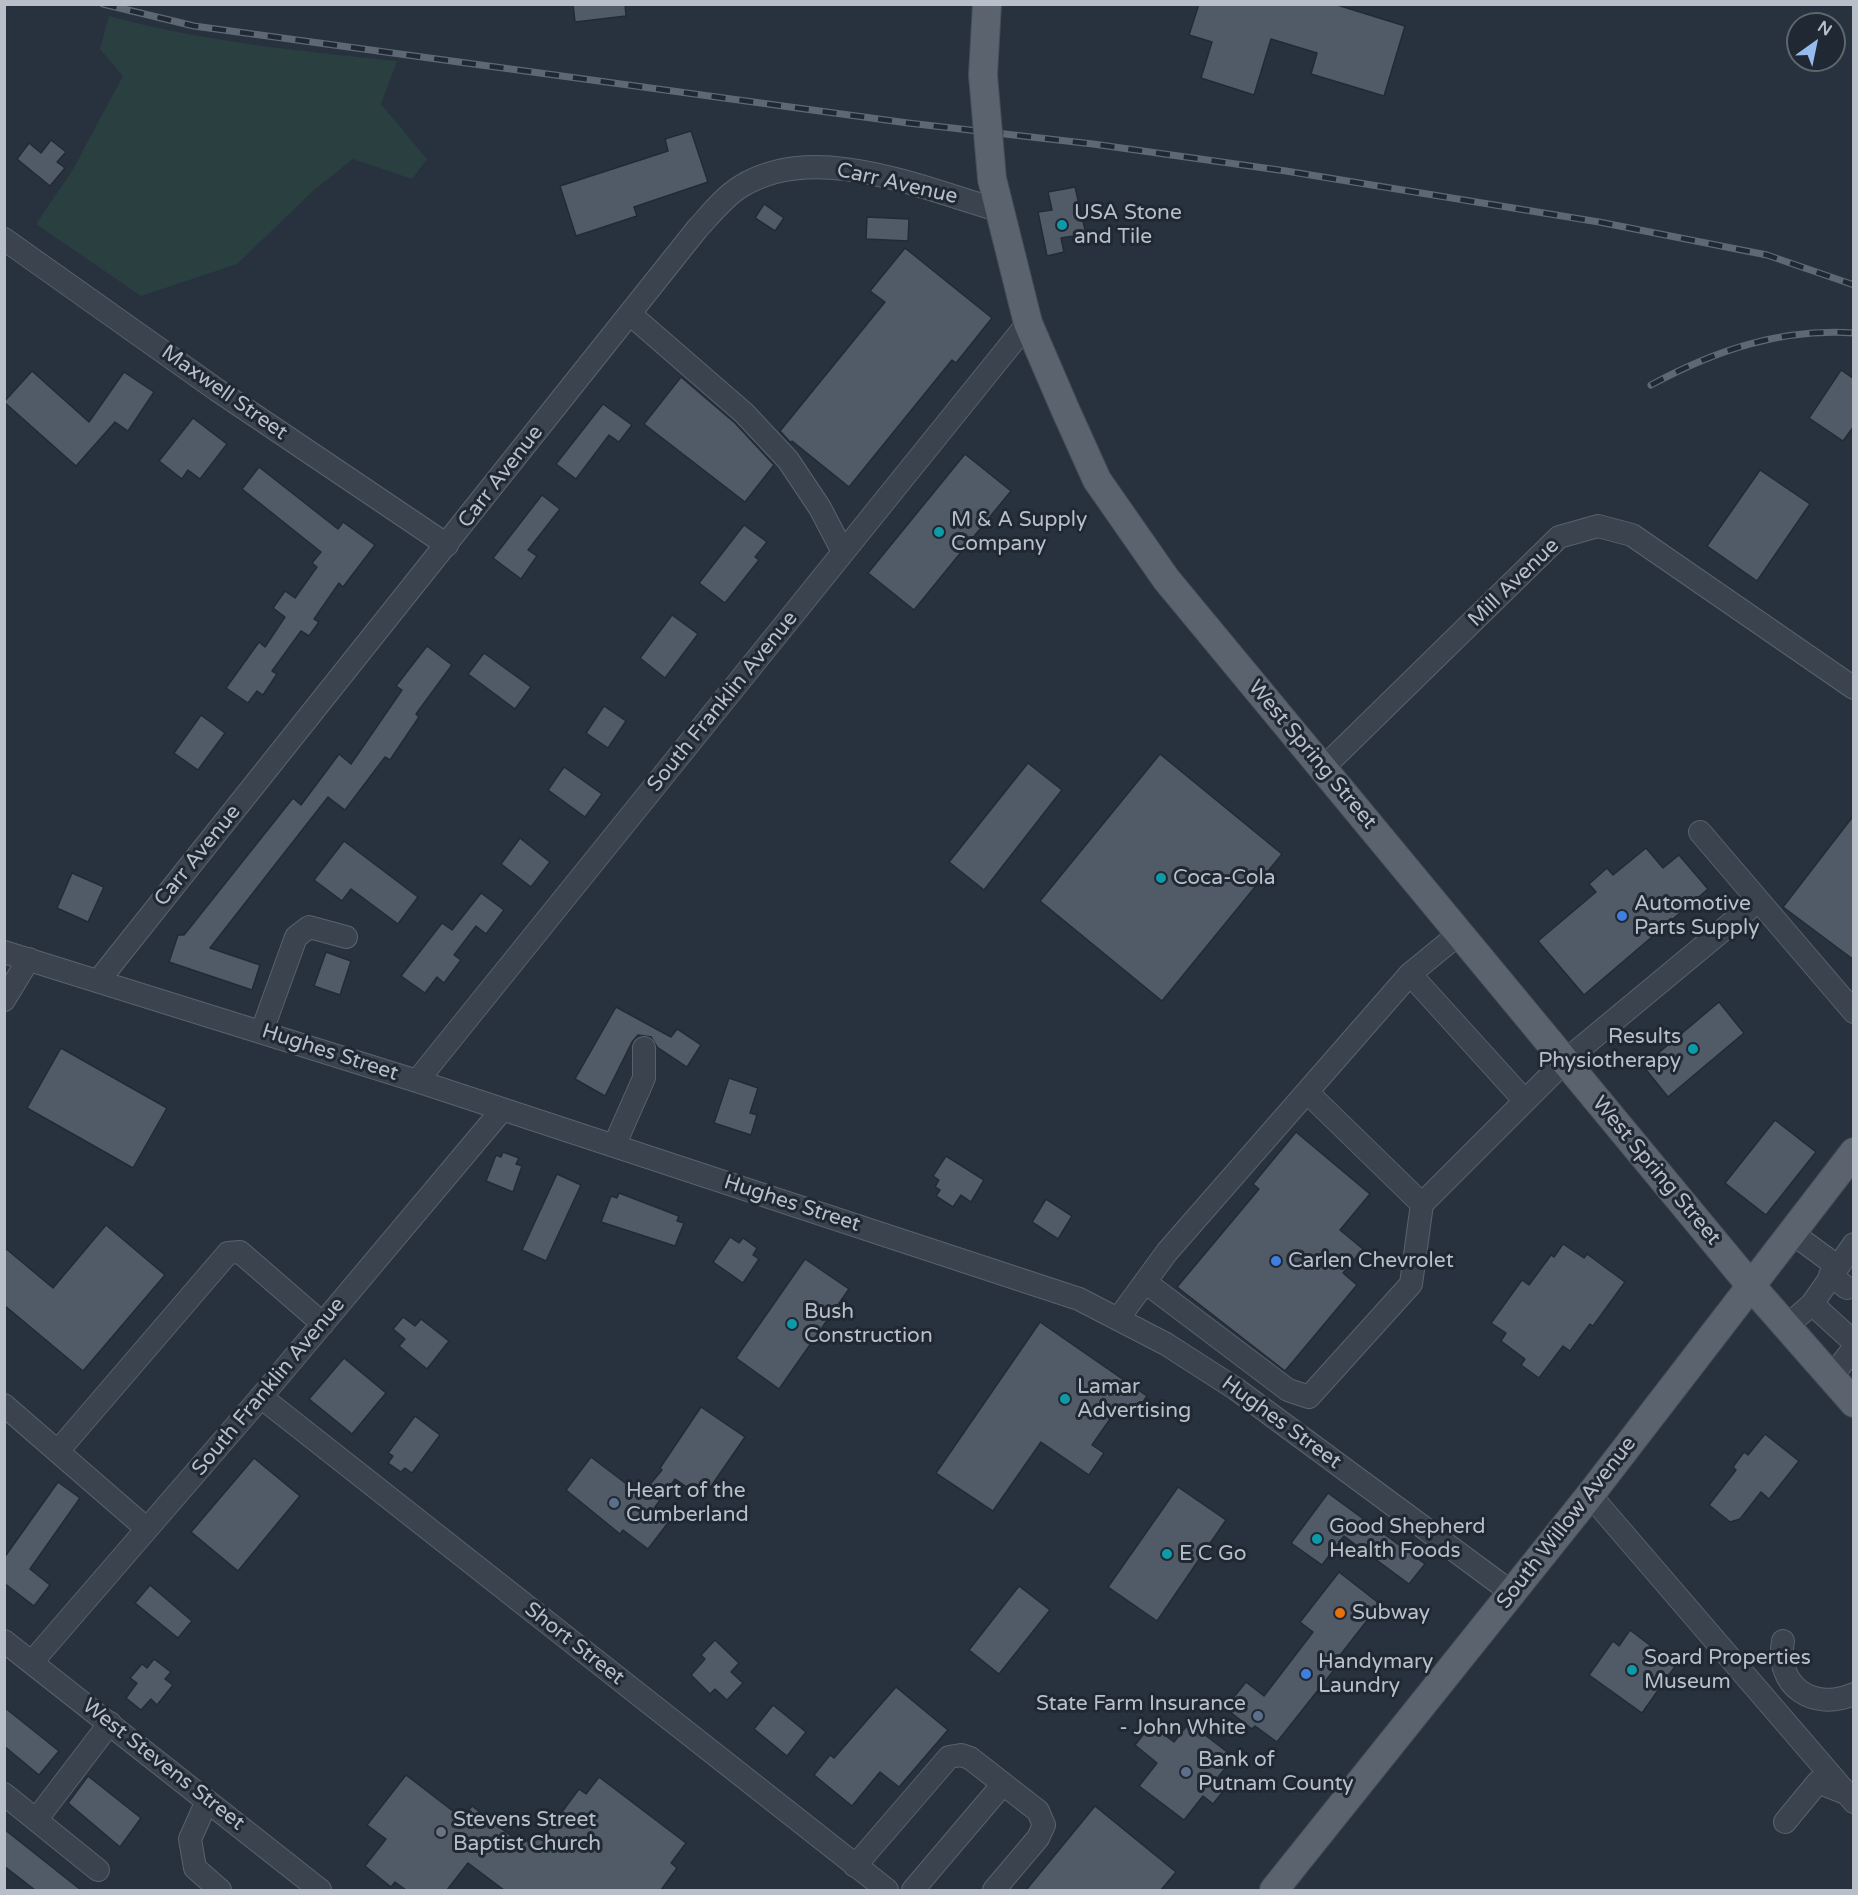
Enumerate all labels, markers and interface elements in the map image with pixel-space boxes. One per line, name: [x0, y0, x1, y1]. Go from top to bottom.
north arrow: [1786, 12, 1846, 72]
text: N: [1814, 17, 1836, 40]
street label: Carr Avenue: [834, 158, 960, 210]
place label: USA Stone and Tile: [1074, 200, 1182, 250]
marker: USA Stone and Tile: [1055, 218, 1069, 232]
street label: Maxwell Street: [156, 340, 292, 446]
street label: Carr Avenue: [453, 421, 549, 533]
place label: M & A Supply Company: [951, 507, 1087, 557]
marker: M & A Supply Company: [932, 525, 946, 539]
street label: Mill Avenue: [1463, 534, 1565, 632]
street label: South Franklin Avenue: [642, 607, 804, 797]
street label: West Spring Street: [1242, 675, 1382, 835]
street label: Carr Avenue: [149, 800, 247, 912]
place label: Coca-Cola: [1173, 865, 1276, 891]
marker: Coca-Cola: [1154, 871, 1168, 885]
place label: Automotive Parts Supply: [1634, 891, 1760, 941]
marker: Automotive Parts Supply: [1615, 909, 1629, 923]
street label: Hughes Street: [259, 1019, 401, 1087]
place label: Results Physiotherapy: [1538, 1024, 1681, 1074]
marker: Results Physiotherapy: [1686, 1042, 1700, 1056]
street label: West Spring Street: [1586, 1091, 1726, 1251]
street label: Hughes Street: [721, 1170, 863, 1238]
place label: Carlen Chevrolet: [1288, 1248, 1454, 1274]
marker: Carlen Chevrolet: [1269, 1254, 1283, 1268]
street label: South Franklin Avenue: [187, 1293, 351, 1481]
place label: Bush Construction: [804, 1299, 933, 1349]
marker: Bush Construction: [785, 1317, 799, 1331]
street label: Hughes Street: [1216, 1371, 1346, 1475]
place label: Lamar Advertising: [1077, 1374, 1191, 1424]
marker: Lamar Advertising: [1058, 1392, 1072, 1406]
street label: South Willow Avenue: [1492, 1432, 1642, 1614]
place label: Heart of the Cumberland: [626, 1478, 749, 1528]
marker: Heart of the Cumberland: [607, 1496, 621, 1510]
place label: Good Shepherd Health Foods: [1329, 1514, 1485, 1564]
marker: Good Shepherd Health Foods: [1310, 1532, 1324, 1546]
place label: E C Go: [1179, 1541, 1247, 1567]
marker: E C Go: [1160, 1547, 1174, 1561]
street label: Short Street: [519, 1597, 629, 1691]
place label: Subway: [1352, 1600, 1430, 1626]
marker: Subway: [1333, 1606, 1347, 1620]
place label: Soard Properties Museum: [1644, 1645, 1811, 1695]
place label: Handymary Laundry: [1318, 1649, 1433, 1699]
marker: Soard Properties Museum: [1625, 1663, 1639, 1677]
marker: Handymary Laundry: [1299, 1667, 1313, 1681]
place label: State Farm Insurance - John White: [1036, 1691, 1246, 1741]
street label: West Stevens Street: [77, 1694, 249, 1836]
marker: State Farm Insurance - John White: [1251, 1709, 1265, 1723]
place label: Bank of Putnam County: [1198, 1747, 1354, 1797]
marker: Bank of Putnam County: [1179, 1765, 1193, 1779]
place label: Stevens Street Baptist Church: [453, 1807, 601, 1857]
marker: Stevens Street Baptist Church: [434, 1825, 448, 1839]

